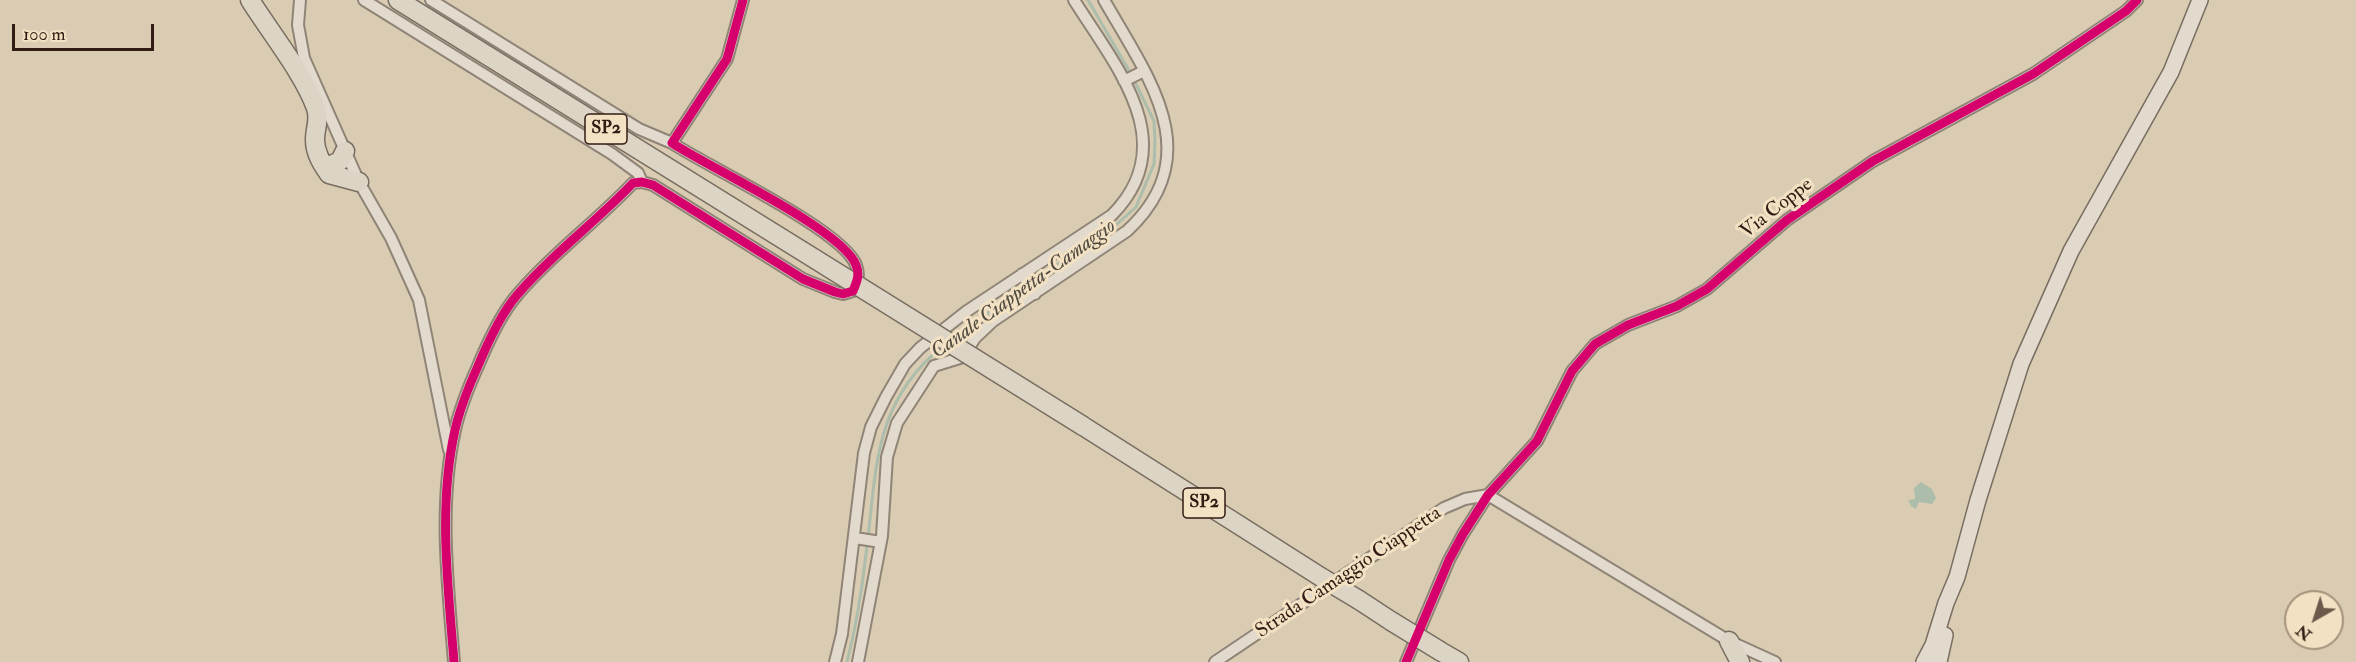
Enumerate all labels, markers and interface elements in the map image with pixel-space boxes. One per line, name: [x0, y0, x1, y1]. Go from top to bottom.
scale bar: [15, 12, 158, 50]
text: 100 m: [23, 23, 66, 46]
road number: SP2: [585, 114, 627, 144]
street label: Via Coppe: [1736, 173, 1818, 245]
water label: Canale Ciappetta-Camaggio: [927, 215, 1121, 365]
road number: SP2: [1183, 488, 1225, 518]
street label: Strada Camaggio Ciappetta: [1252, 502, 1446, 644]
north arrow: [2284, 590, 2344, 650]
text: N: [2292, 620, 2316, 645]

